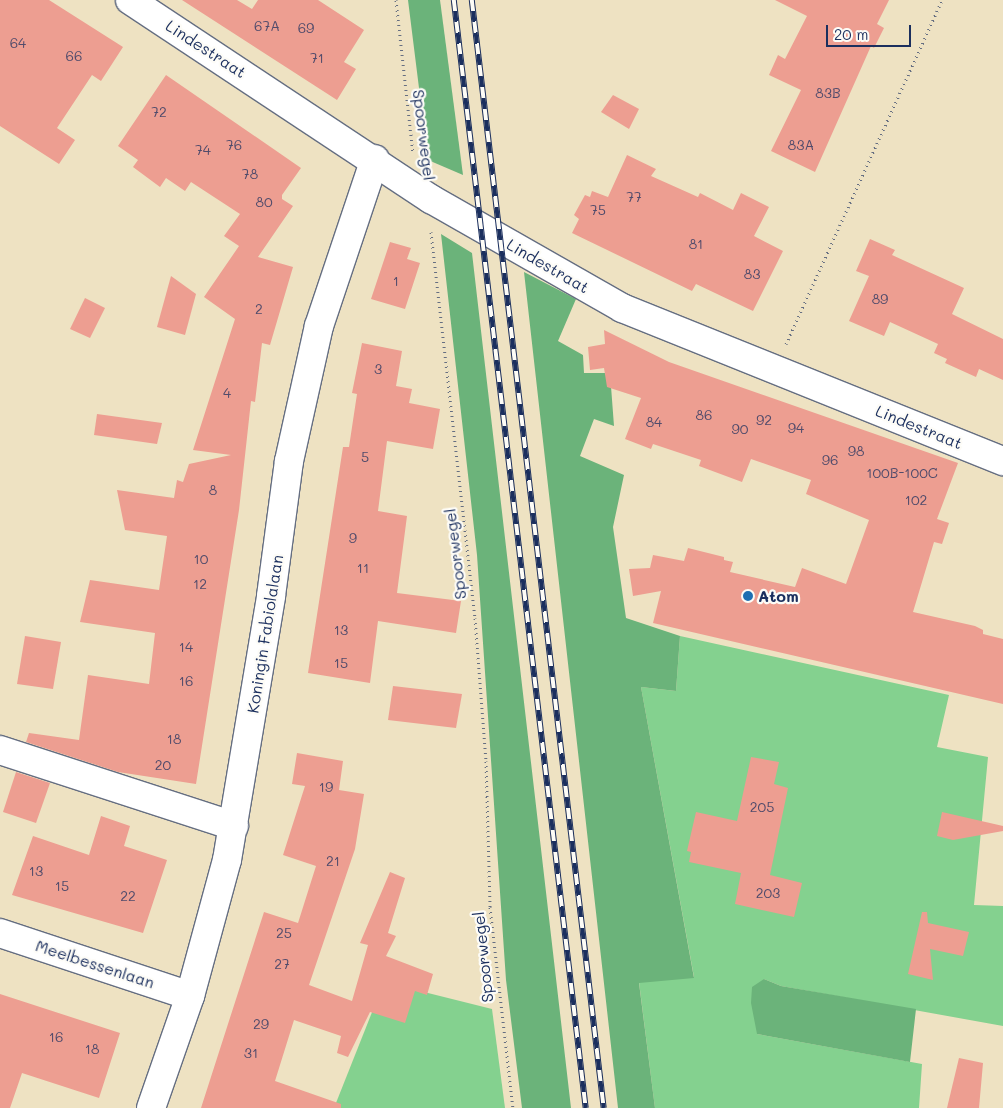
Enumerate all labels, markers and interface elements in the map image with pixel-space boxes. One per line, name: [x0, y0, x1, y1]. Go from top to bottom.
scale bar: [828, 15, 913, 47]
street label: Lindestraat: [162, 16, 250, 82]
house number: 67A: [254, 18, 280, 34]
house number: 69: [298, 20, 314, 36]
text: 20 m: [834, 24, 868, 44]
house number: 64: [10, 35, 26, 51]
house number: 66: [66, 48, 82, 64]
house number: 71: [310, 50, 324, 66]
house number: 83B: [815, 85, 841, 101]
street label: Spoorwegel: [409, 88, 439, 182]
house number: 72: [151, 104, 167, 120]
house number: 76: [226, 137, 242, 153]
house number: 83A: [788, 137, 814, 153]
house number: 74: [195, 142, 211, 158]
house number: 78: [242, 166, 258, 182]
house number: 77: [626, 189, 642, 205]
house number: 80: [255, 194, 273, 210]
house number: 75: [590, 202, 606, 218]
street label: Lindestraat: [503, 235, 593, 297]
house number: 81: [689, 236, 703, 252]
house number: 83: [744, 266, 760, 282]
house number: 1: [393, 273, 399, 289]
house number: 89: [872, 291, 888, 307]
house number: 2: [255, 301, 263, 317]
house number: 3: [374, 361, 382, 377]
house number: 4: [223, 385, 231, 401]
street label: Lindestraat: [873, 401, 965, 453]
house number: 86: [696, 407, 712, 423]
house number: 92: [756, 412, 772, 428]
house number: 84: [646, 414, 662, 430]
house number: 94: [788, 420, 804, 436]
house number: 90: [732, 421, 748, 437]
house number: 98: [848, 443, 864, 459]
house number: 5: [361, 449, 369, 465]
house number: 96: [822, 452, 838, 468]
house number: 100B-100C: [866, 465, 938, 481]
house number: 8: [209, 482, 217, 498]
house number: 102: [905, 492, 927, 508]
street label: Spoorwegel: [440, 507, 470, 601]
house number: 9: [349, 530, 357, 546]
house number: 10: [194, 551, 208, 567]
street label: Koningin Fabiolalaan: [243, 553, 287, 715]
house number: 11: [357, 560, 369, 576]
house number: 12: [193, 576, 207, 592]
place label: Atom: [758, 586, 799, 606]
marker: Atom: [742, 590, 754, 602]
house number: 13: [334, 622, 348, 638]
house number: 14: [179, 639, 193, 655]
house number: 15: [334, 655, 348, 671]
house number: 16: [179, 673, 193, 689]
house number: 18: [167, 731, 181, 747]
house number: 20: [155, 757, 171, 773]
house number: 19: [319, 779, 333, 795]
house number: 205: [750, 799, 774, 815]
house number: 21: [326, 853, 340, 869]
house number: 13: [29, 863, 43, 879]
house number: 15: [55, 878, 69, 894]
house number: 203: [756, 885, 780, 901]
house number: 22: [120, 888, 136, 904]
street label: Spoorwegel: [469, 911, 497, 1003]
house number: 25: [276, 925, 292, 941]
street label: Meelbessenlaan: [33, 936, 157, 992]
house number: 27: [274, 956, 290, 972]
house number: 29: [253, 1016, 269, 1032]
house number: 16: [49, 1029, 63, 1045]
house number: 18: [85, 1041, 99, 1057]
house number: 31: [244, 1045, 258, 1061]

